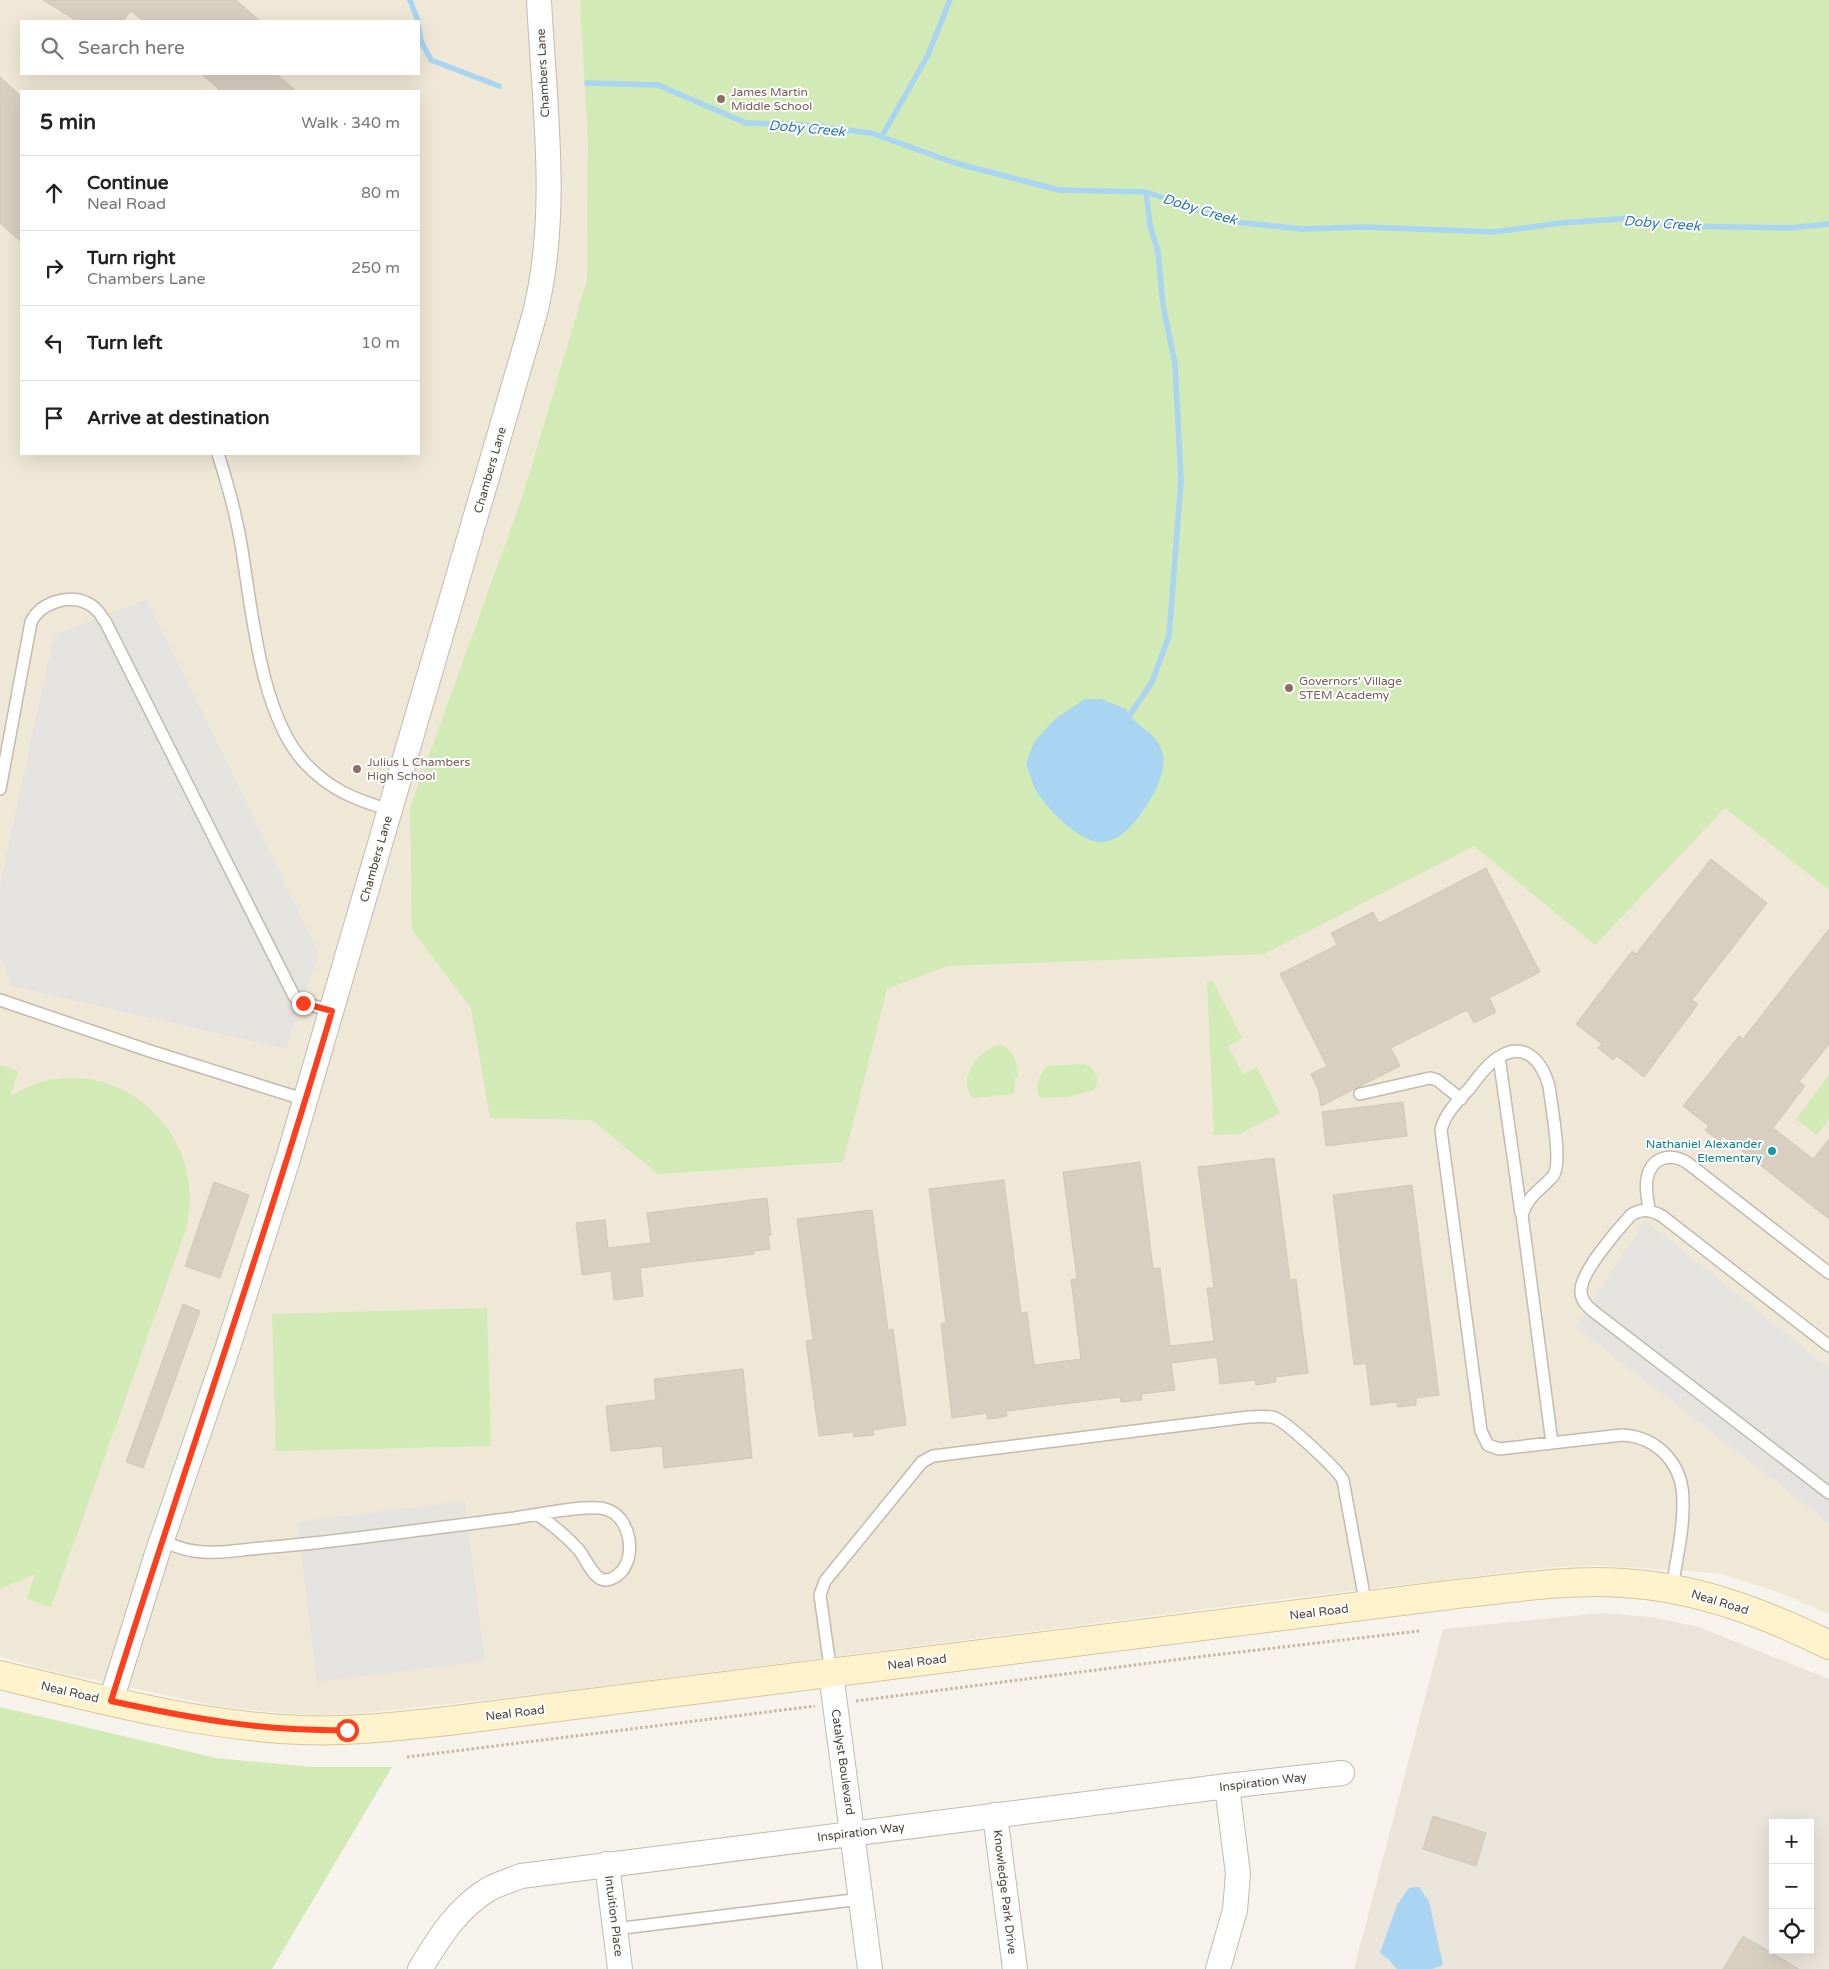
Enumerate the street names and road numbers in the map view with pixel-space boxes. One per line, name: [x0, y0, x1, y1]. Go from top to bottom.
street label: Chambers Lane: [534, 28, 552, 118]
street label: Chambers Lane: [471, 425, 509, 515]
street label: Chambers Lane: [357, 814, 395, 904]
street label: Neal Road: [1690, 1587, 1750, 1617]
street label: Neal Road: [1289, 1601, 1349, 1623]
street label: Neal Road: [887, 1651, 947, 1673]
street label: Neal Road: [40, 1679, 100, 1705]
street label: Neal Road: [485, 1702, 545, 1724]
street label: Catalyst Boulevard: [829, 1708, 857, 1816]
street label: Inspiration Way: [1218, 1770, 1308, 1794]
street label: Inspiration Way: [816, 1820, 906, 1844]
street label: Knowledge Park Drive: [990, 1829, 1020, 1955]
street label: Intuition Place: [602, 1875, 626, 1958]

